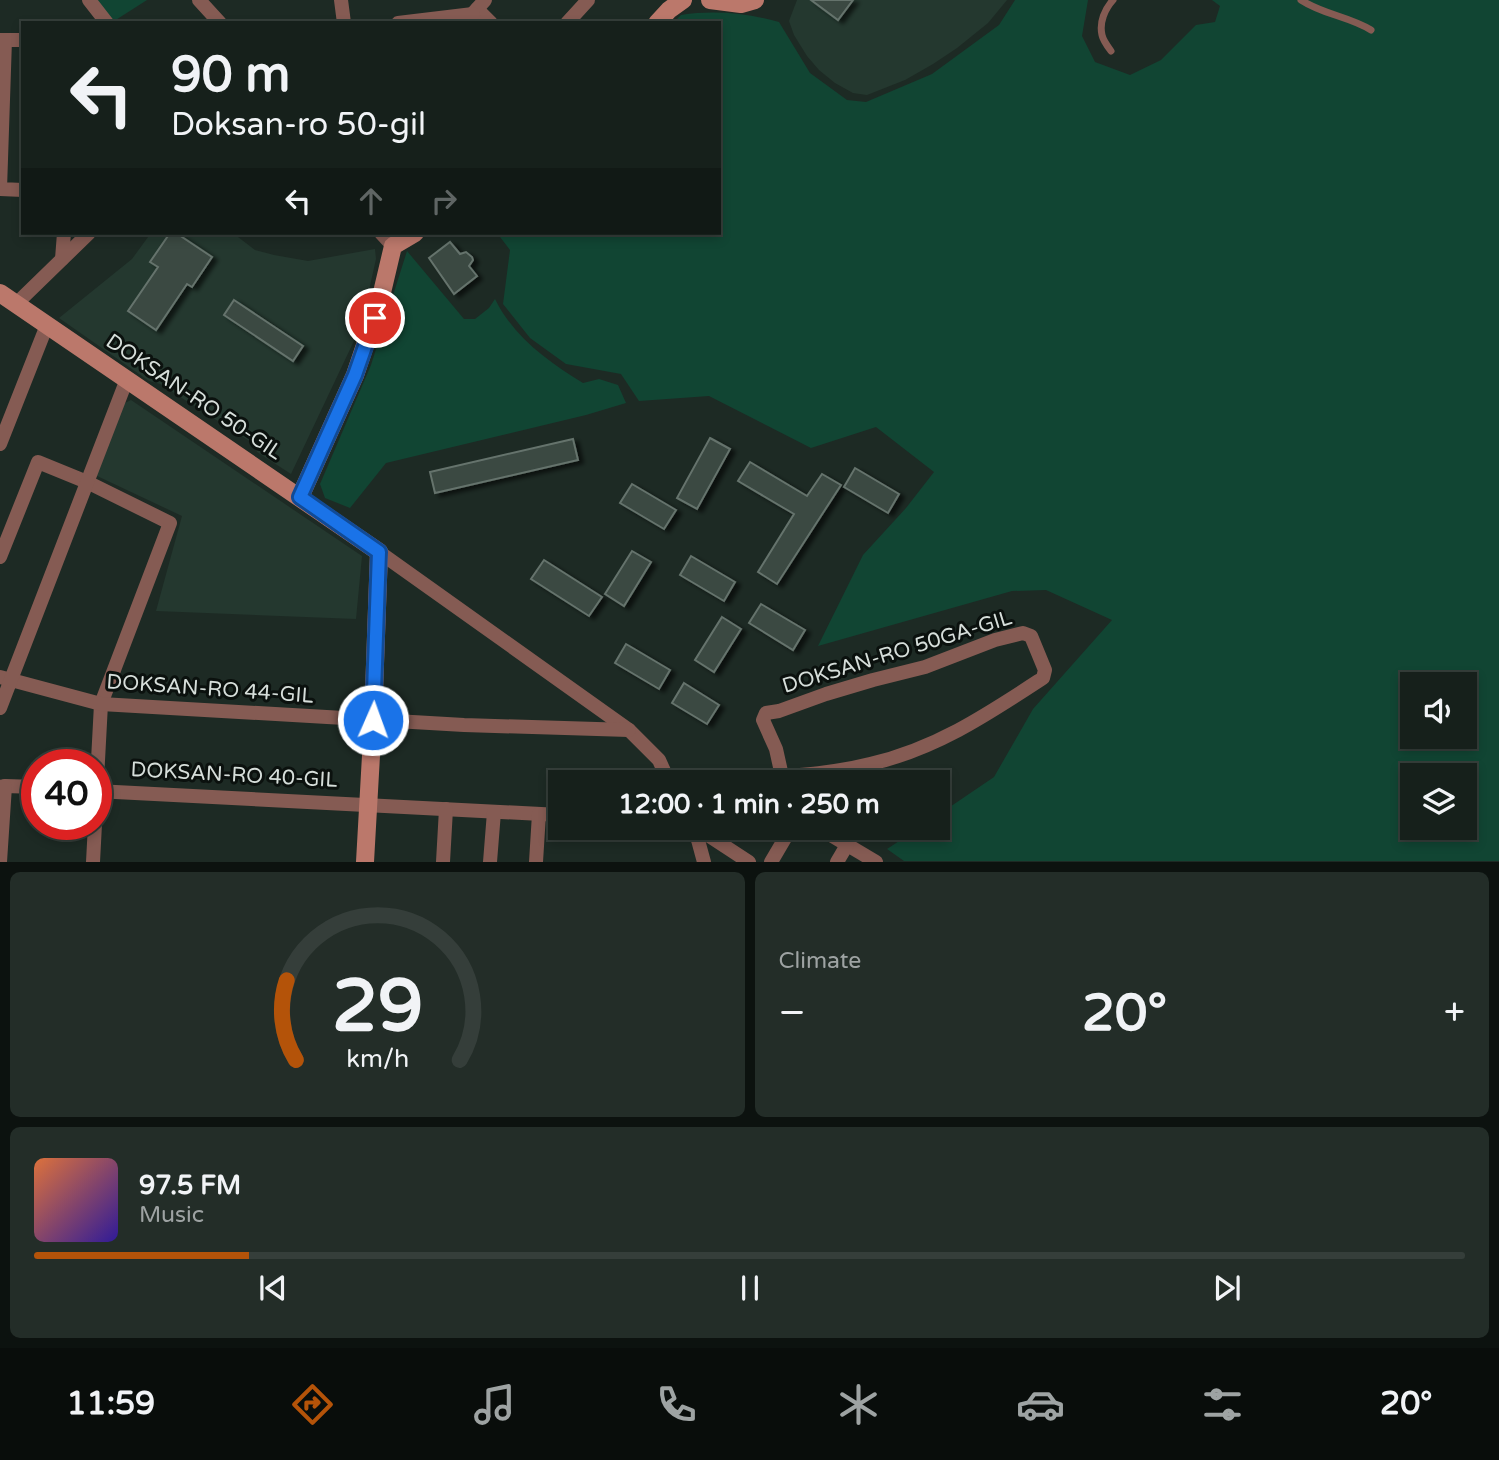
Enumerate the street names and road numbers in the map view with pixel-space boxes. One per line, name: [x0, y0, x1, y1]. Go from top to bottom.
street label: DOKSAN-RO 50-GIL: [101, 329, 287, 465]
street label: DOKSAN-RO 50GA-GIL: [779, 605, 1015, 699]
street label: DOKSAN-RO 44-GIL: [106, 669, 314, 709]
street label: DOKSAN-RO 40-GIL: [130, 757, 338, 793]

